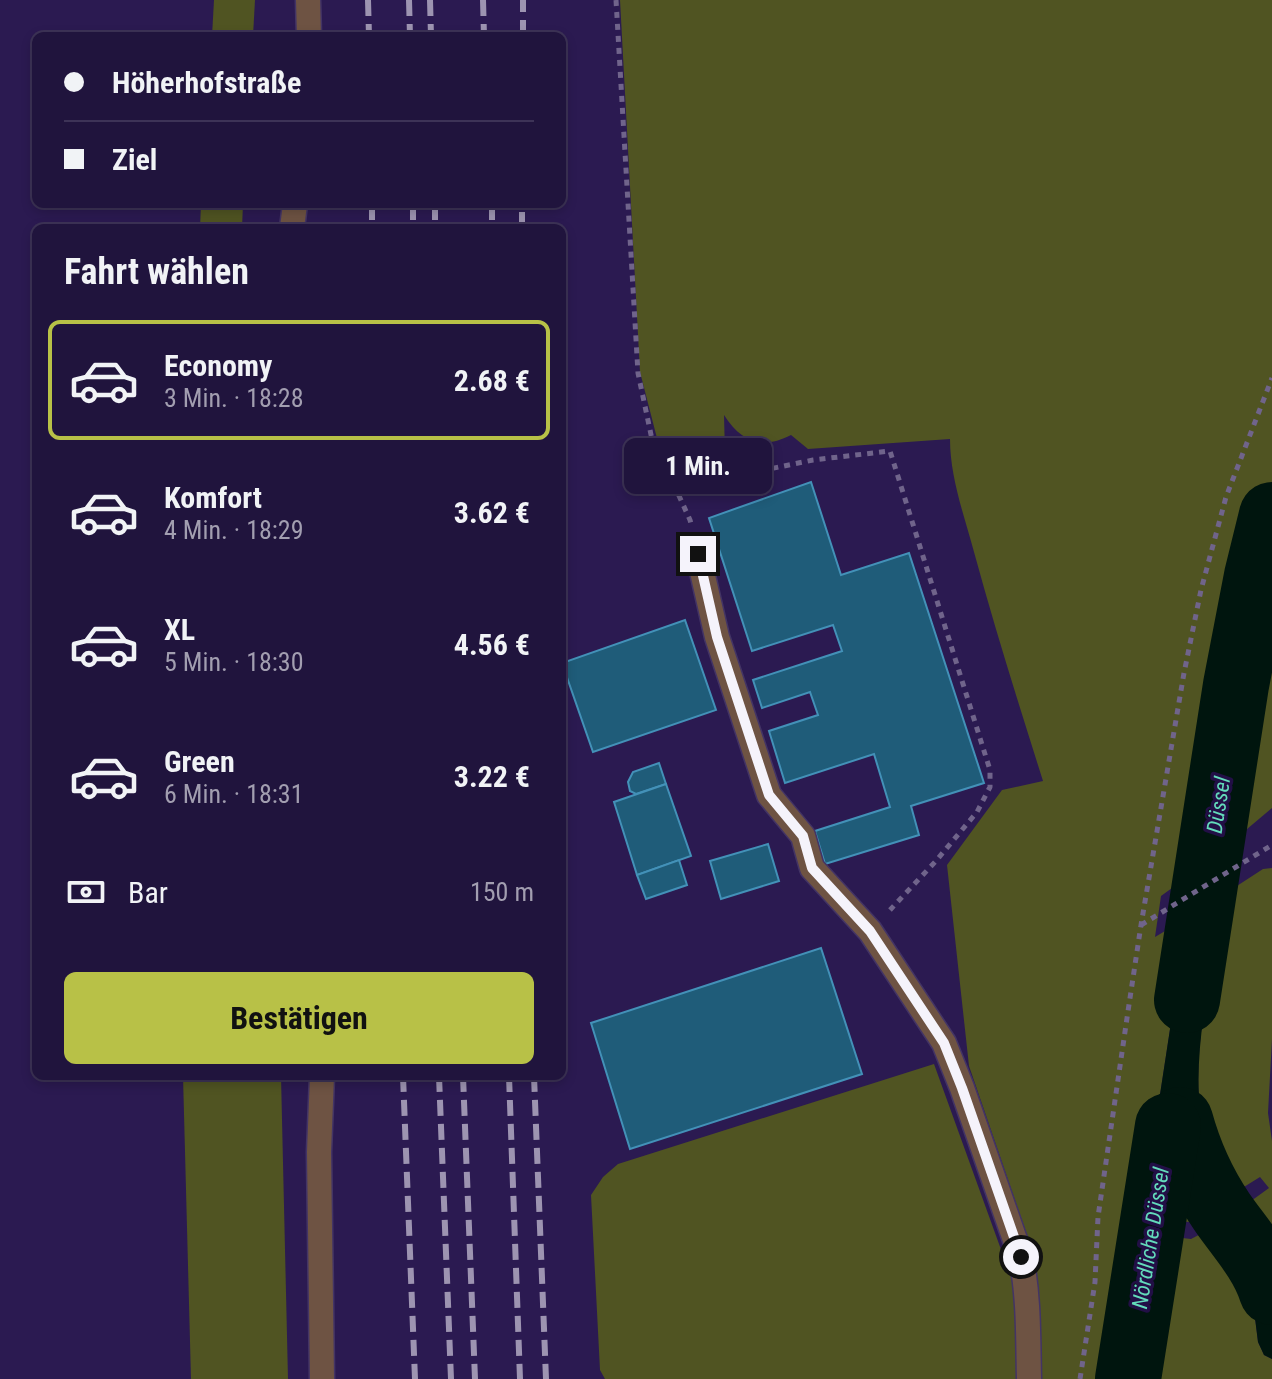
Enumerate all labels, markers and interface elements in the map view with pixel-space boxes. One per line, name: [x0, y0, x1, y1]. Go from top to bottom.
text: Höherhofstraße: [112, 65, 301, 100]
text: Ziel: [112, 142, 157, 177]
text: Fahrt wählen: [64, 251, 249, 293]
icon: car: [68, 344, 140, 416]
text: Economy: [164, 348, 272, 383]
text: 2.68 €: [454, 363, 530, 398]
text: 3 Min. · 18:28: [164, 383, 304, 413]
callout: 1 Min.: [624, 438, 772, 494]
text: 1 Min.: [665, 451, 731, 481]
icon: car: [68, 476, 140, 548]
text: Komfort: [164, 480, 262, 515]
text: 3.62 €: [454, 495, 530, 530]
text: 4 Min. · 18:29: [164, 515, 304, 545]
route end: [680, 536, 716, 572]
icon: car: [68, 608, 140, 680]
text: XL: [164, 612, 195, 647]
text: 4.56 €: [454, 627, 530, 662]
text: 5 Min. · 18:30: [164, 647, 304, 677]
icon: car: [68, 740, 140, 812]
text: Green: [164, 744, 235, 779]
text: 3.22 €: [454, 759, 530, 794]
water label: Düssel: [1202, 774, 1235, 835]
text: 6 Min. · 18:31: [164, 779, 304, 809]
icon: cash: [64, 870, 108, 914]
text: Bar: [128, 875, 168, 910]
text: 150 m: [470, 877, 534, 907]
button: Bestätigen: [64, 972, 534, 1064]
water label: Nördliche Düssel: [1127, 1165, 1174, 1310]
route start: [1003, 1239, 1039, 1275]

